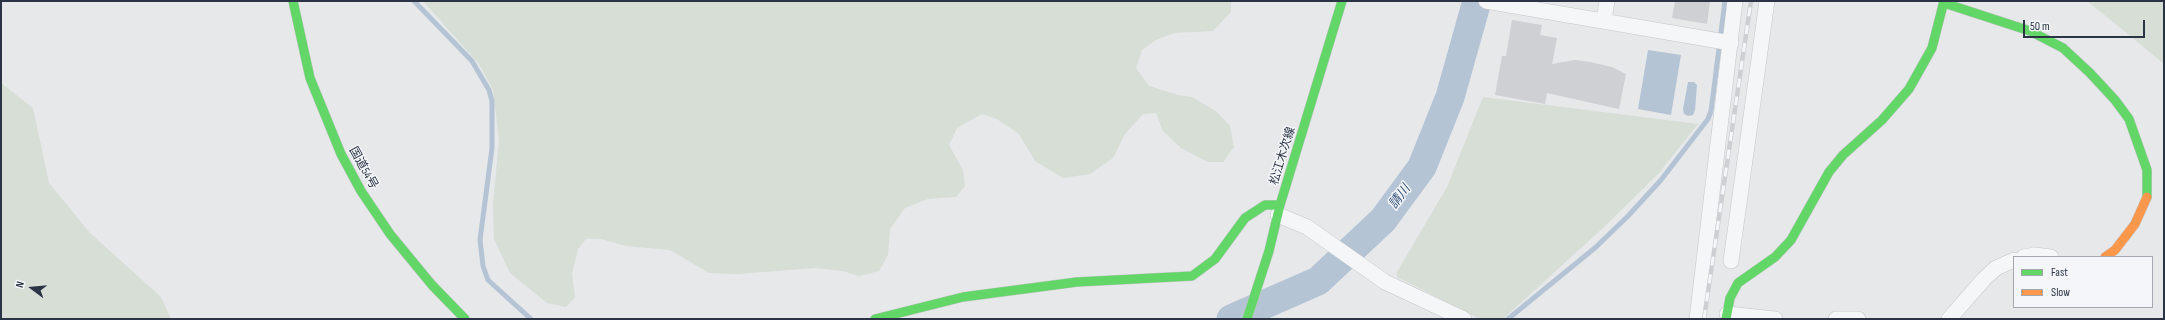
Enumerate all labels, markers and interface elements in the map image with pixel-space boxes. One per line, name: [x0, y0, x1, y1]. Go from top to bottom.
scale bar: [2025, 12, 2147, 38]
text: 50 m: [2030, 19, 2050, 34]
street label: 松江木次線: [1267, 125, 1299, 187]
street label: 国道54号: [346, 144, 380, 192]
water label: 請川: [1386, 182, 1414, 212]
legend: [2013, 256, 2153, 308]
text: Fast: [2051, 265, 2068, 280]
north arrow: [12, 268, 52, 308]
text: N: [13, 280, 27, 289]
text: Slow: [2051, 285, 2070, 300]

